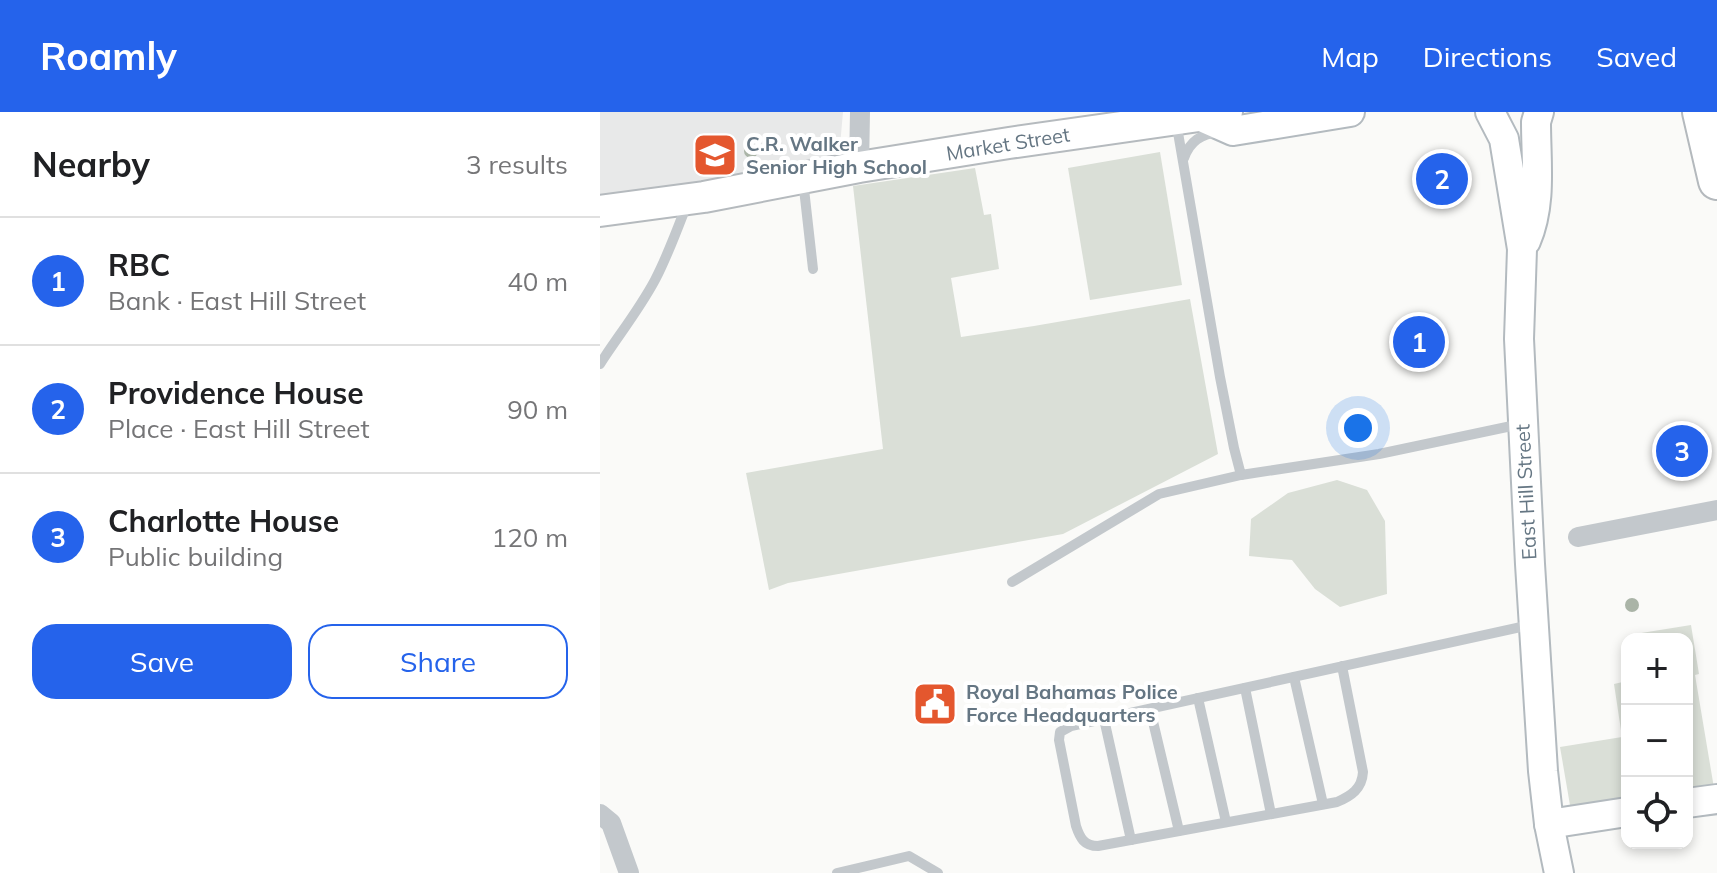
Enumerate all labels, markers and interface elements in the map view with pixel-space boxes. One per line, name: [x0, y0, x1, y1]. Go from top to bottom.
text: Roamly: [40, 32, 177, 80]
text: Map: [1321, 39, 1379, 74]
text: Directions: [1423, 39, 1552, 74]
text: Saved: [1596, 39, 1677, 74]
street label: Market Street: [944, 121, 1072, 166]
school or university icon: C.R. Walker Senior High School: [691, 131, 739, 179]
place label: C.R. Walker Senior High School: [746, 131, 927, 179]
text: Nearby: [32, 143, 150, 186]
text: 3 results: [466, 148, 568, 181]
pin: 2: [1416, 149, 1468, 209]
text: RBC: [108, 246, 170, 284]
text: 1: [50, 265, 66, 298]
text: 40 m: [507, 265, 568, 298]
text: Bank · East Hill Street: [108, 284, 366, 317]
pin: 1: [1393, 312, 1445, 372]
text: Providence House: [108, 374, 364, 412]
text: 2: [50, 393, 66, 426]
text: 90 m: [507, 393, 568, 426]
your location: [1338, 408, 1378, 448]
text: Place · East Hill Street: [108, 412, 370, 445]
pin: 3: [1656, 421, 1708, 481]
street label: East Hill Street: [1509, 424, 1542, 560]
text: Charlotte House: [108, 502, 339, 540]
text: 3: [50, 521, 66, 554]
text: 120 m: [492, 521, 568, 554]
text: Public building: [108, 540, 283, 573]
button: Save: [32, 624, 292, 699]
button: Share: [308, 624, 568, 699]
map controls: [1621, 633, 1693, 849]
button: +: [1621, 633, 1693, 705]
place label: Royal Bahamas Police Force Headquarters: [966, 679, 1178, 727]
public building icon: Royal Bahamas Police Force Headquarters: [911, 680, 959, 728]
button: −: [1621, 705, 1693, 777]
button: locate: [1621, 777, 1693, 849]

